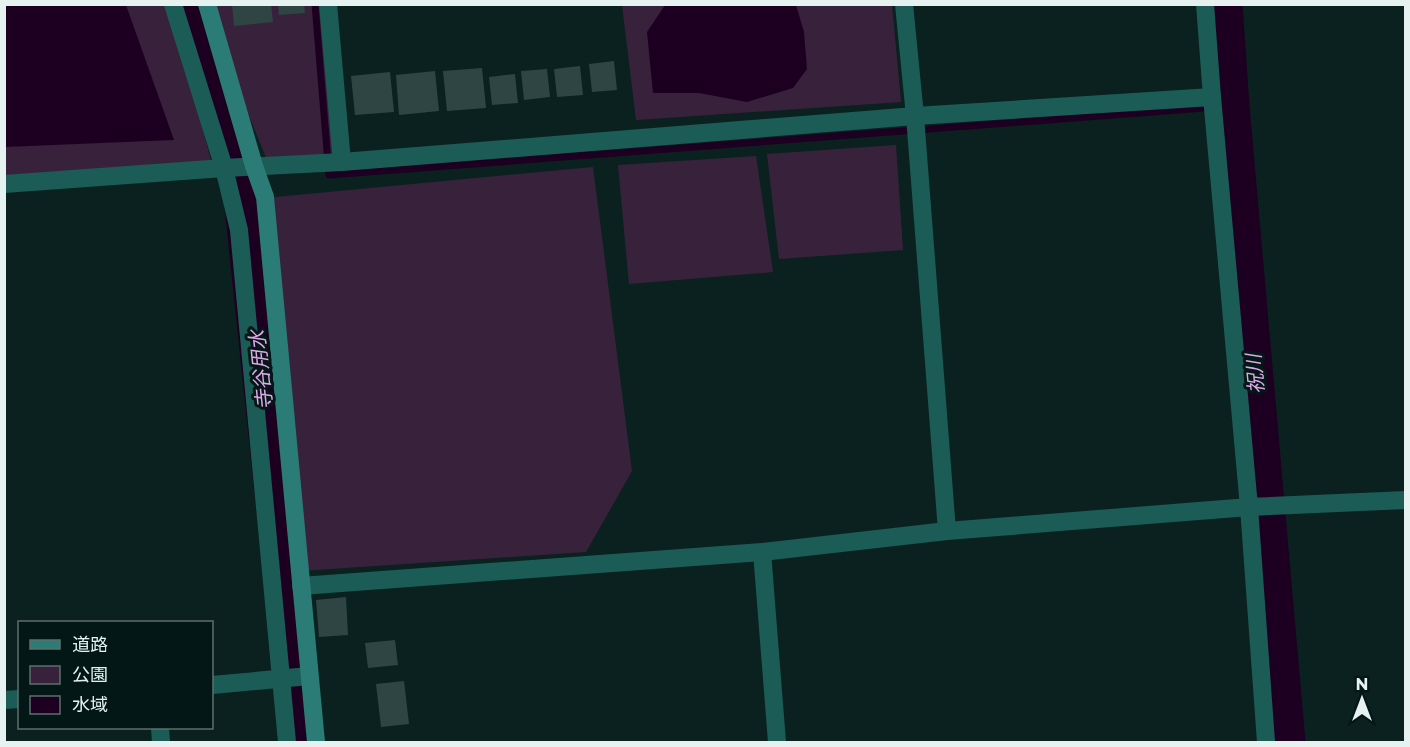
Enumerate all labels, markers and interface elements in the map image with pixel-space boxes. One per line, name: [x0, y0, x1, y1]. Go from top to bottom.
water label: 寺谷用水: [245, 327, 277, 411]
water label: 祝川: [1241, 351, 1269, 395]
legend: [18, 621, 213, 729]
text: 道路: [72, 634, 108, 656]
text: 公園: [72, 664, 108, 686]
north arrow: [1332, 669, 1392, 729]
text: N: [1356, 675, 1368, 694]
text: 水域: [72, 694, 108, 716]

